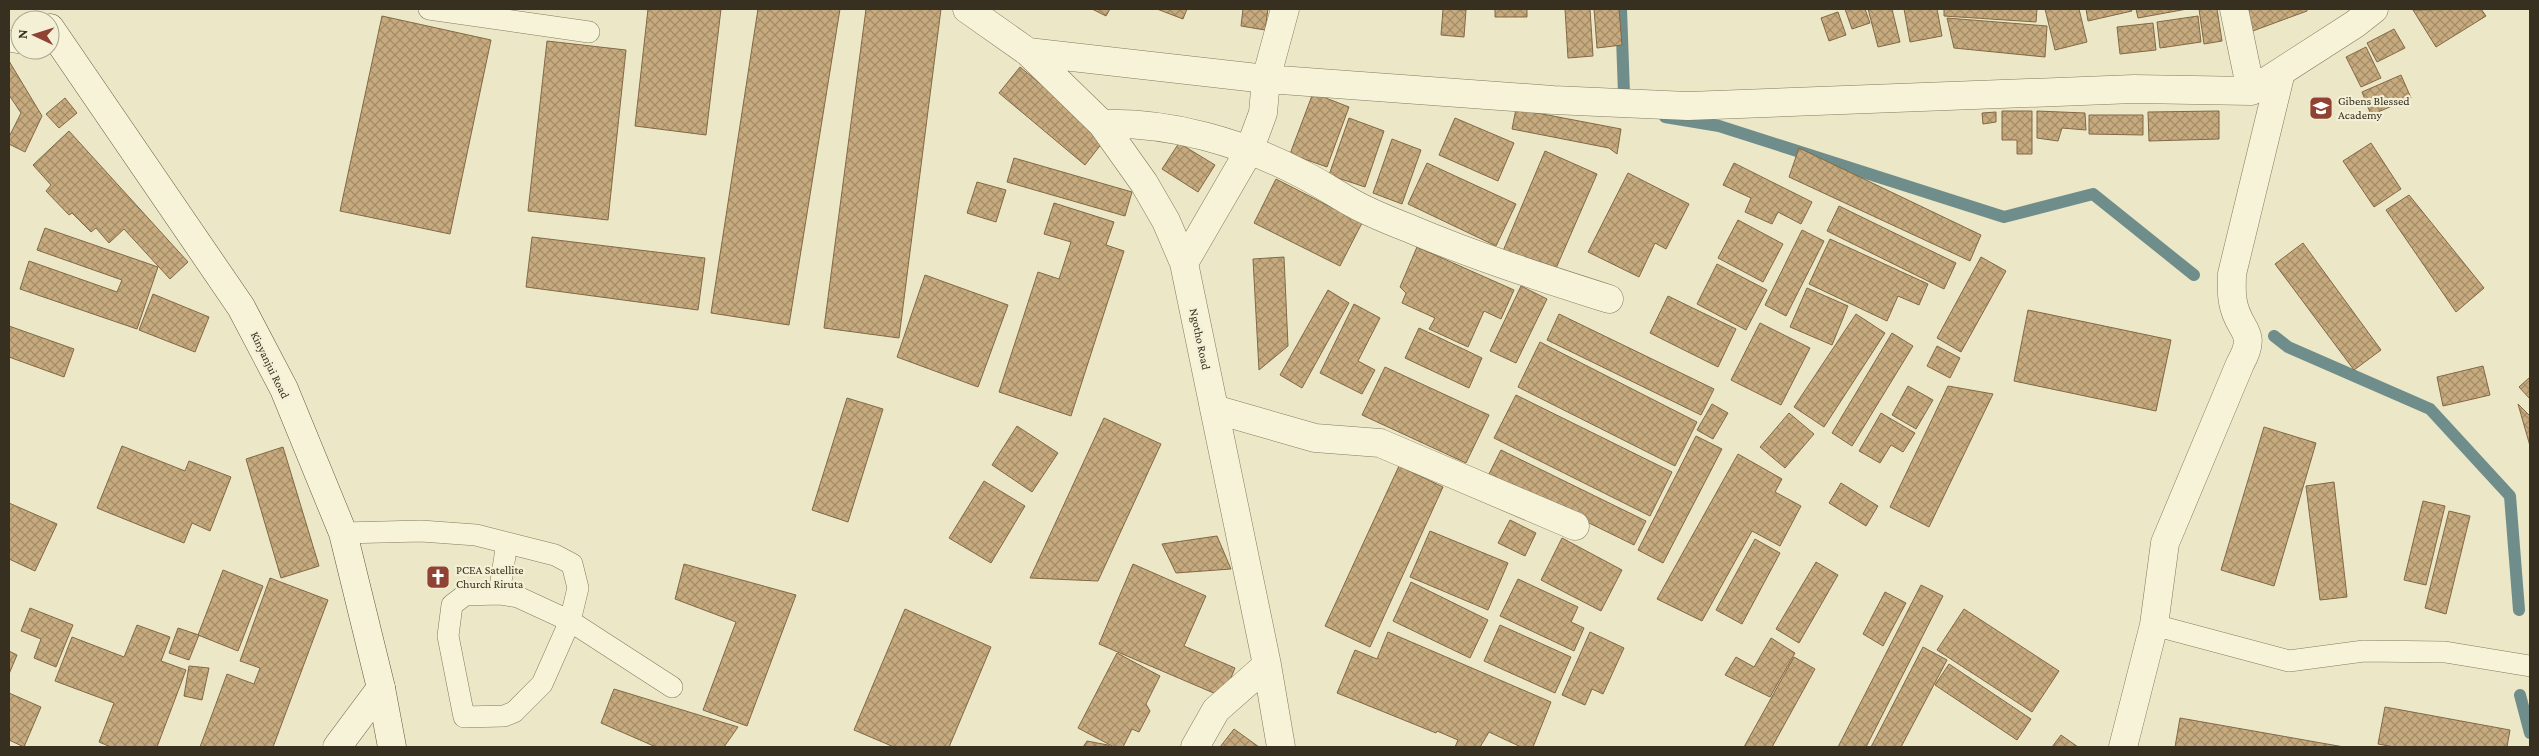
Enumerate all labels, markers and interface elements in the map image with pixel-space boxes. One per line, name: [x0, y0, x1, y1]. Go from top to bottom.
north arrow: [10, 10, 60, 60]
text: N: [14, 28, 30, 39]
place label: Gibens Blessed Academy: [2338, 94, 2410, 122]
school or university icon: Gibens Blessed Academy: [2308, 95, 2334, 121]
street label: Ngotho Road: [1187, 307, 1213, 372]
street label: Kinyanjui Road: [248, 329, 293, 401]
place label: PCEA Satellite Church Riruta: [456, 563, 524, 591]
church icon: PCEA Satellite Church Riruta: [425, 564, 451, 590]

